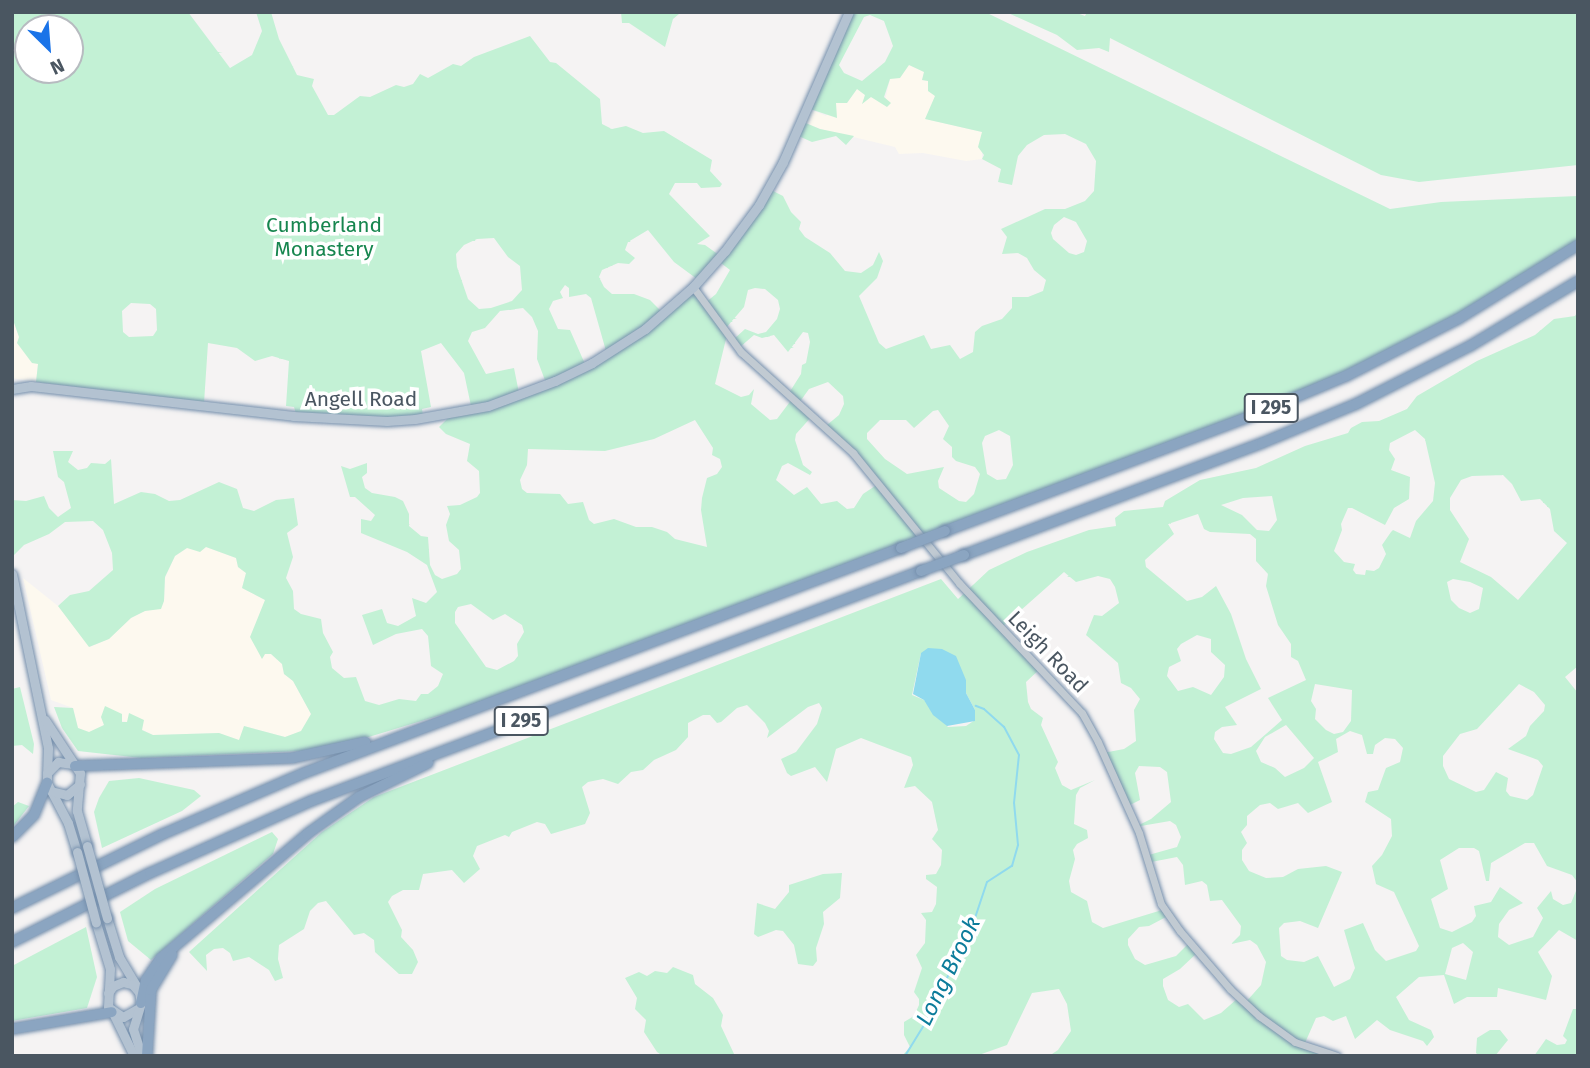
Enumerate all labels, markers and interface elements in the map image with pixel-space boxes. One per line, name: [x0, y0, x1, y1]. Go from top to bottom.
north arrow: [14, 14, 84, 84]
text: N: [47, 54, 68, 80]
park label: Cumberland Monastery: [266, 212, 382, 262]
street label: Angell Road: [305, 386, 417, 412]
road number: I 295: [1243, 392, 1299, 424]
street label: Leigh Road: [1003, 606, 1093, 698]
road number: I 295: [493, 706, 549, 736]
water label: Long Brook: [910, 912, 986, 1030]

